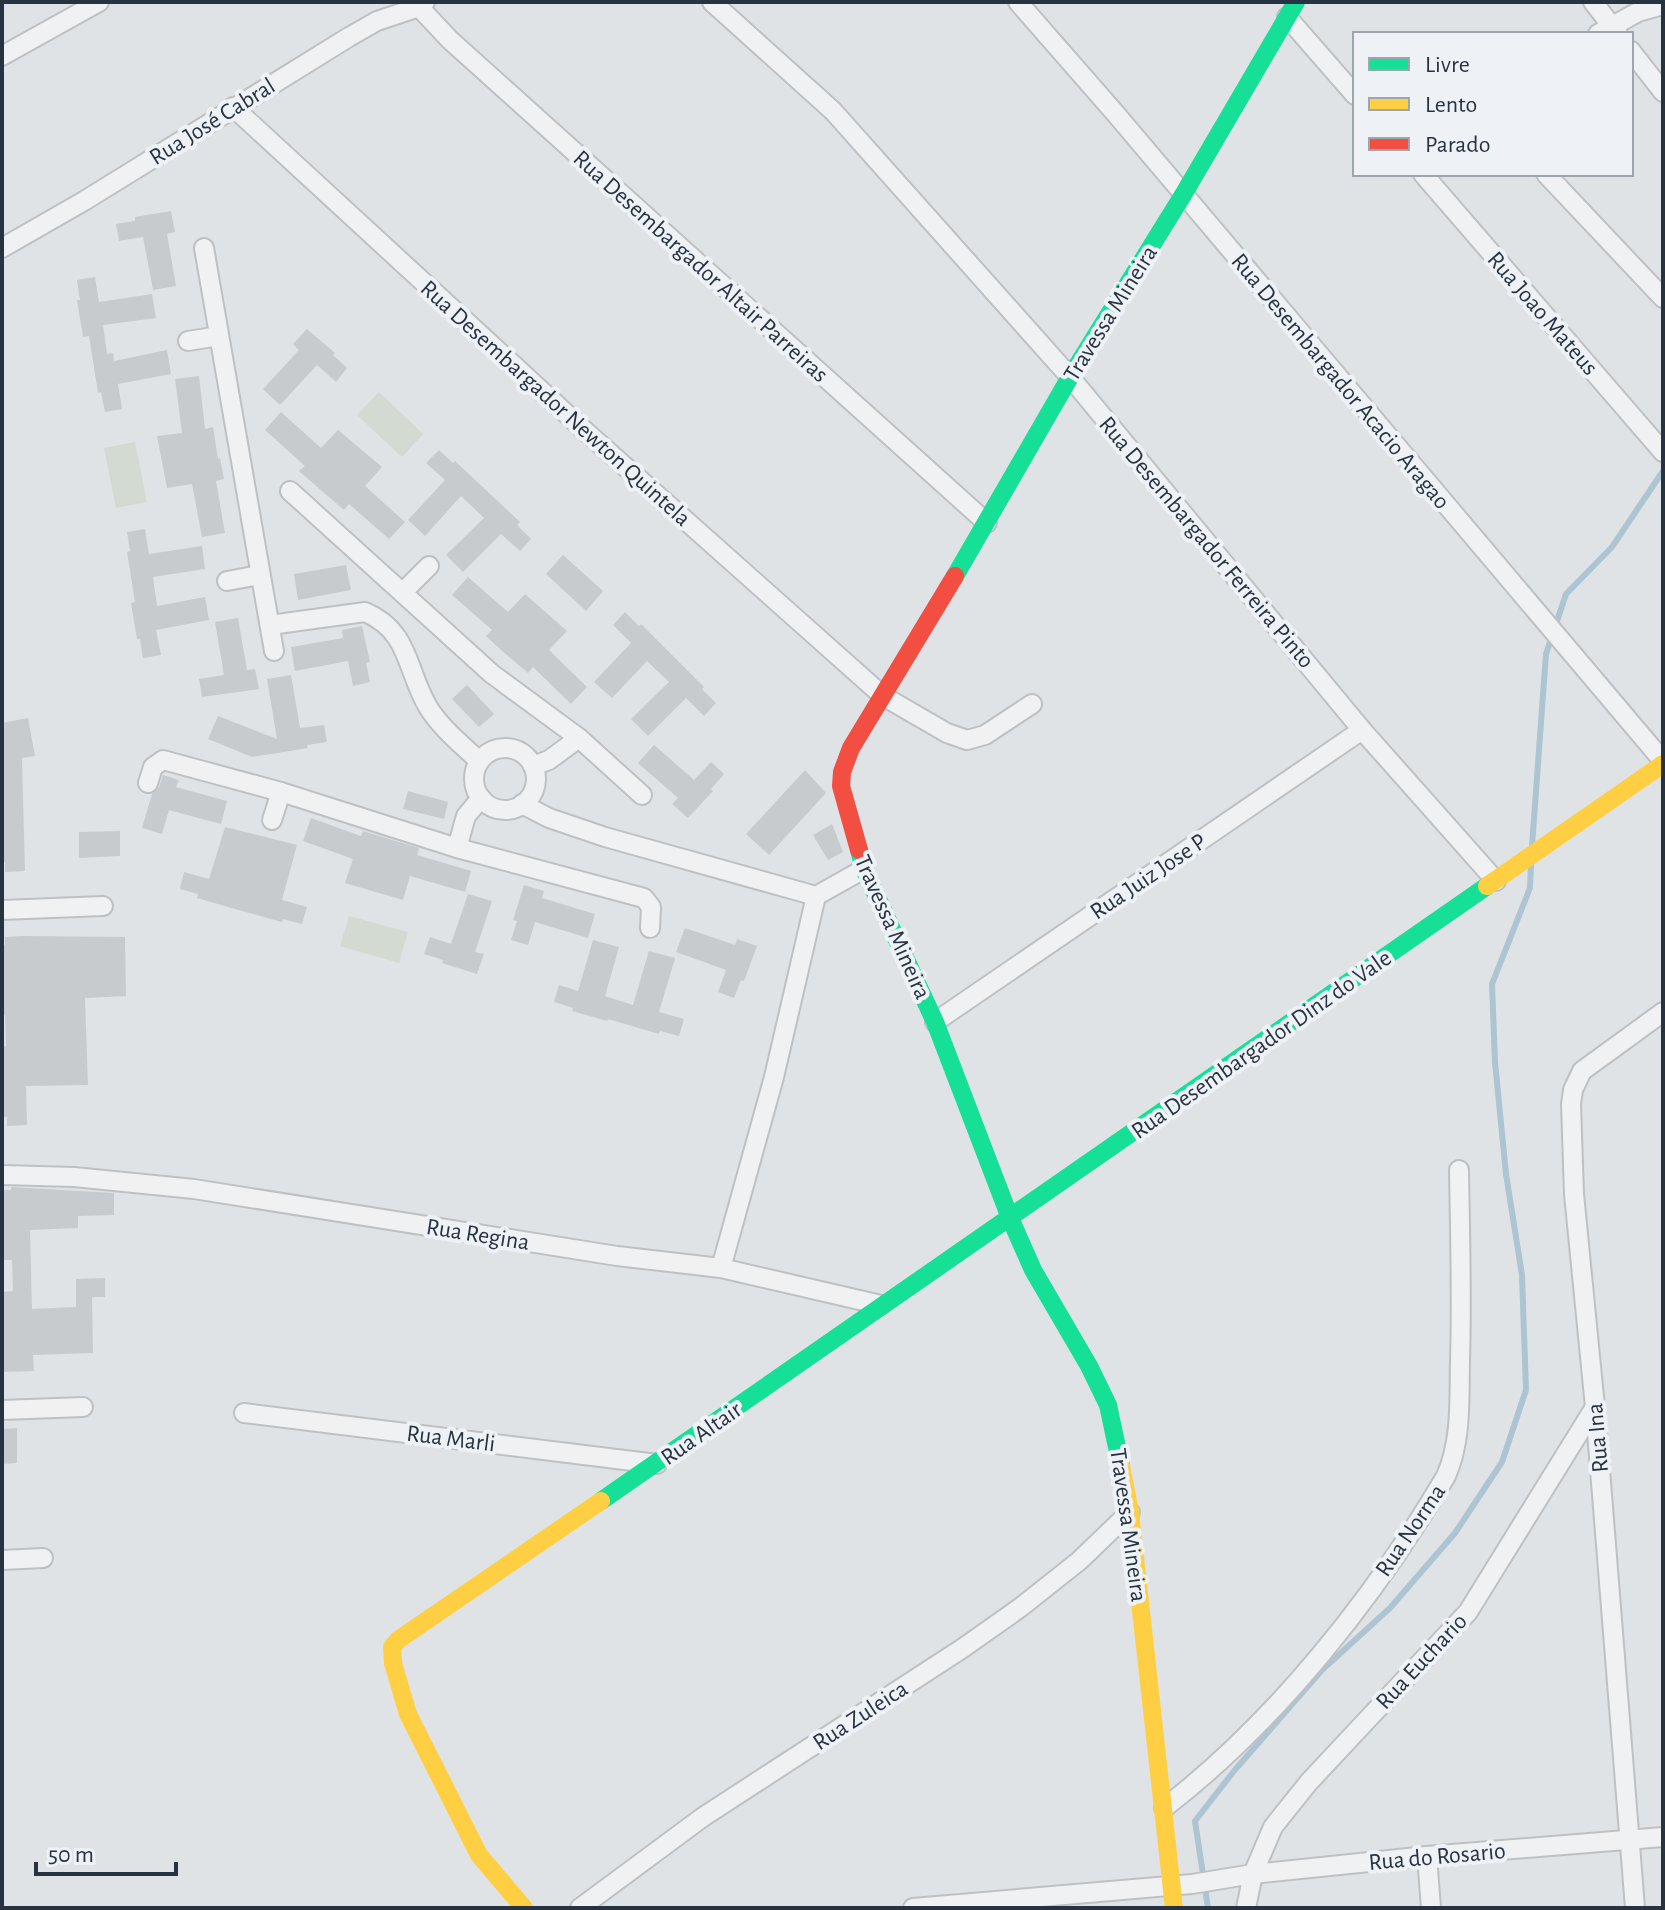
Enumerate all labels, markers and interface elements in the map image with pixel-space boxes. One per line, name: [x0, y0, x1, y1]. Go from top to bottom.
legend: [1353, 32, 1633, 176]
text: Livre: [1425, 53, 1470, 77]
street label: Rua José Cabral: [146, 74, 280, 170]
text: Lento: [1425, 93, 1477, 117]
text: Parado: [1425, 133, 1491, 157]
street label: Rua Desembargador Altair Parreiras: [568, 146, 832, 387]
street label: Travessa Mineira: [1060, 242, 1162, 386]
street label: Rua Joao Mateus: [1482, 247, 1602, 380]
street label: Rua Desembargador Acacio Aragao: [1226, 249, 1454, 514]
street label: Rua Desembargador Newton Quintela: [416, 276, 695, 531]
street label: Rua Desembargador Ferreira Pinto: [1094, 412, 1318, 673]
street label: Rua Juiz Jose P: [1086, 829, 1211, 924]
street label: Travessa Mineira: [850, 852, 935, 1003]
street label: Rua Desembargador Dinz do Vale: [1127, 946, 1396, 1144]
street label: Rua Regina: [424, 1215, 531, 1255]
street label: Rua Altair: [657, 1397, 746, 1470]
street label: Rua Ina: [1583, 1402, 1613, 1474]
street label: Rua Marli: [405, 1422, 497, 1456]
street label: Travessa Mineira: [1105, 1447, 1151, 1603]
street label: Rua Norma: [1371, 1480, 1450, 1581]
street label: Rua Euchario: [1372, 1609, 1472, 1714]
street label: Rua Zuleica: [809, 1676, 912, 1755]
scale bar: [36, 1826, 176, 1876]
street label: Rua do Rosario: [1367, 1839, 1507, 1875]
text: 50 m: [48, 1843, 94, 1867]

